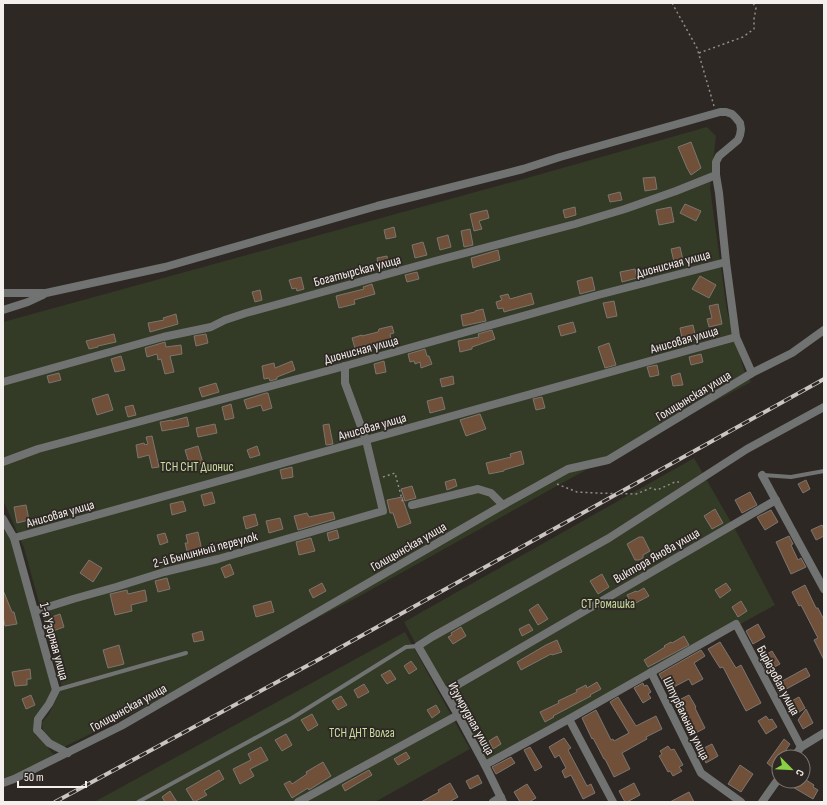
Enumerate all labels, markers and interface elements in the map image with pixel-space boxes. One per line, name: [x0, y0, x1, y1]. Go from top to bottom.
street label: Дионисная улица: [634, 246, 712, 282]
street label: Богатырская улица: [312, 252, 403, 290]
street label: Анисовая улица: [647, 323, 720, 358]
street label: Дионисная улица: [322, 332, 400, 368]
street label: Голицынская улица: [653, 367, 734, 425]
street label: Анисовая улица: [335, 410, 408, 445]
park label: ТСН СНТ Дионис: [160, 459, 234, 475]
street label: Анисовая улица: [23, 497, 96, 532]
street label: Голицынская улица: [368, 519, 449, 575]
street label: Виктора Янова улица: [611, 525, 702, 587]
street label: 2-й Былинный переулок: [151, 528, 259, 572]
park label: СТ Ромашка: [581, 596, 635, 612]
street label: 1-я Узорная улица: [36, 601, 72, 682]
street label: Бирюзовая улица: [753, 643, 803, 718]
street label: Штурвальная улица: [659, 674, 713, 763]
street label: Изумрудная улица: [444, 679, 498, 758]
street label: Голицынская улица: [87, 680, 170, 736]
park label: ТСН ДНТ Волга: [329, 725, 395, 741]
north arrow: [771, 749, 811, 789]
scale bar: [18, 763, 86, 789]
text: С: [792, 768, 807, 778]
text: 50 m: [24, 770, 44, 785]

